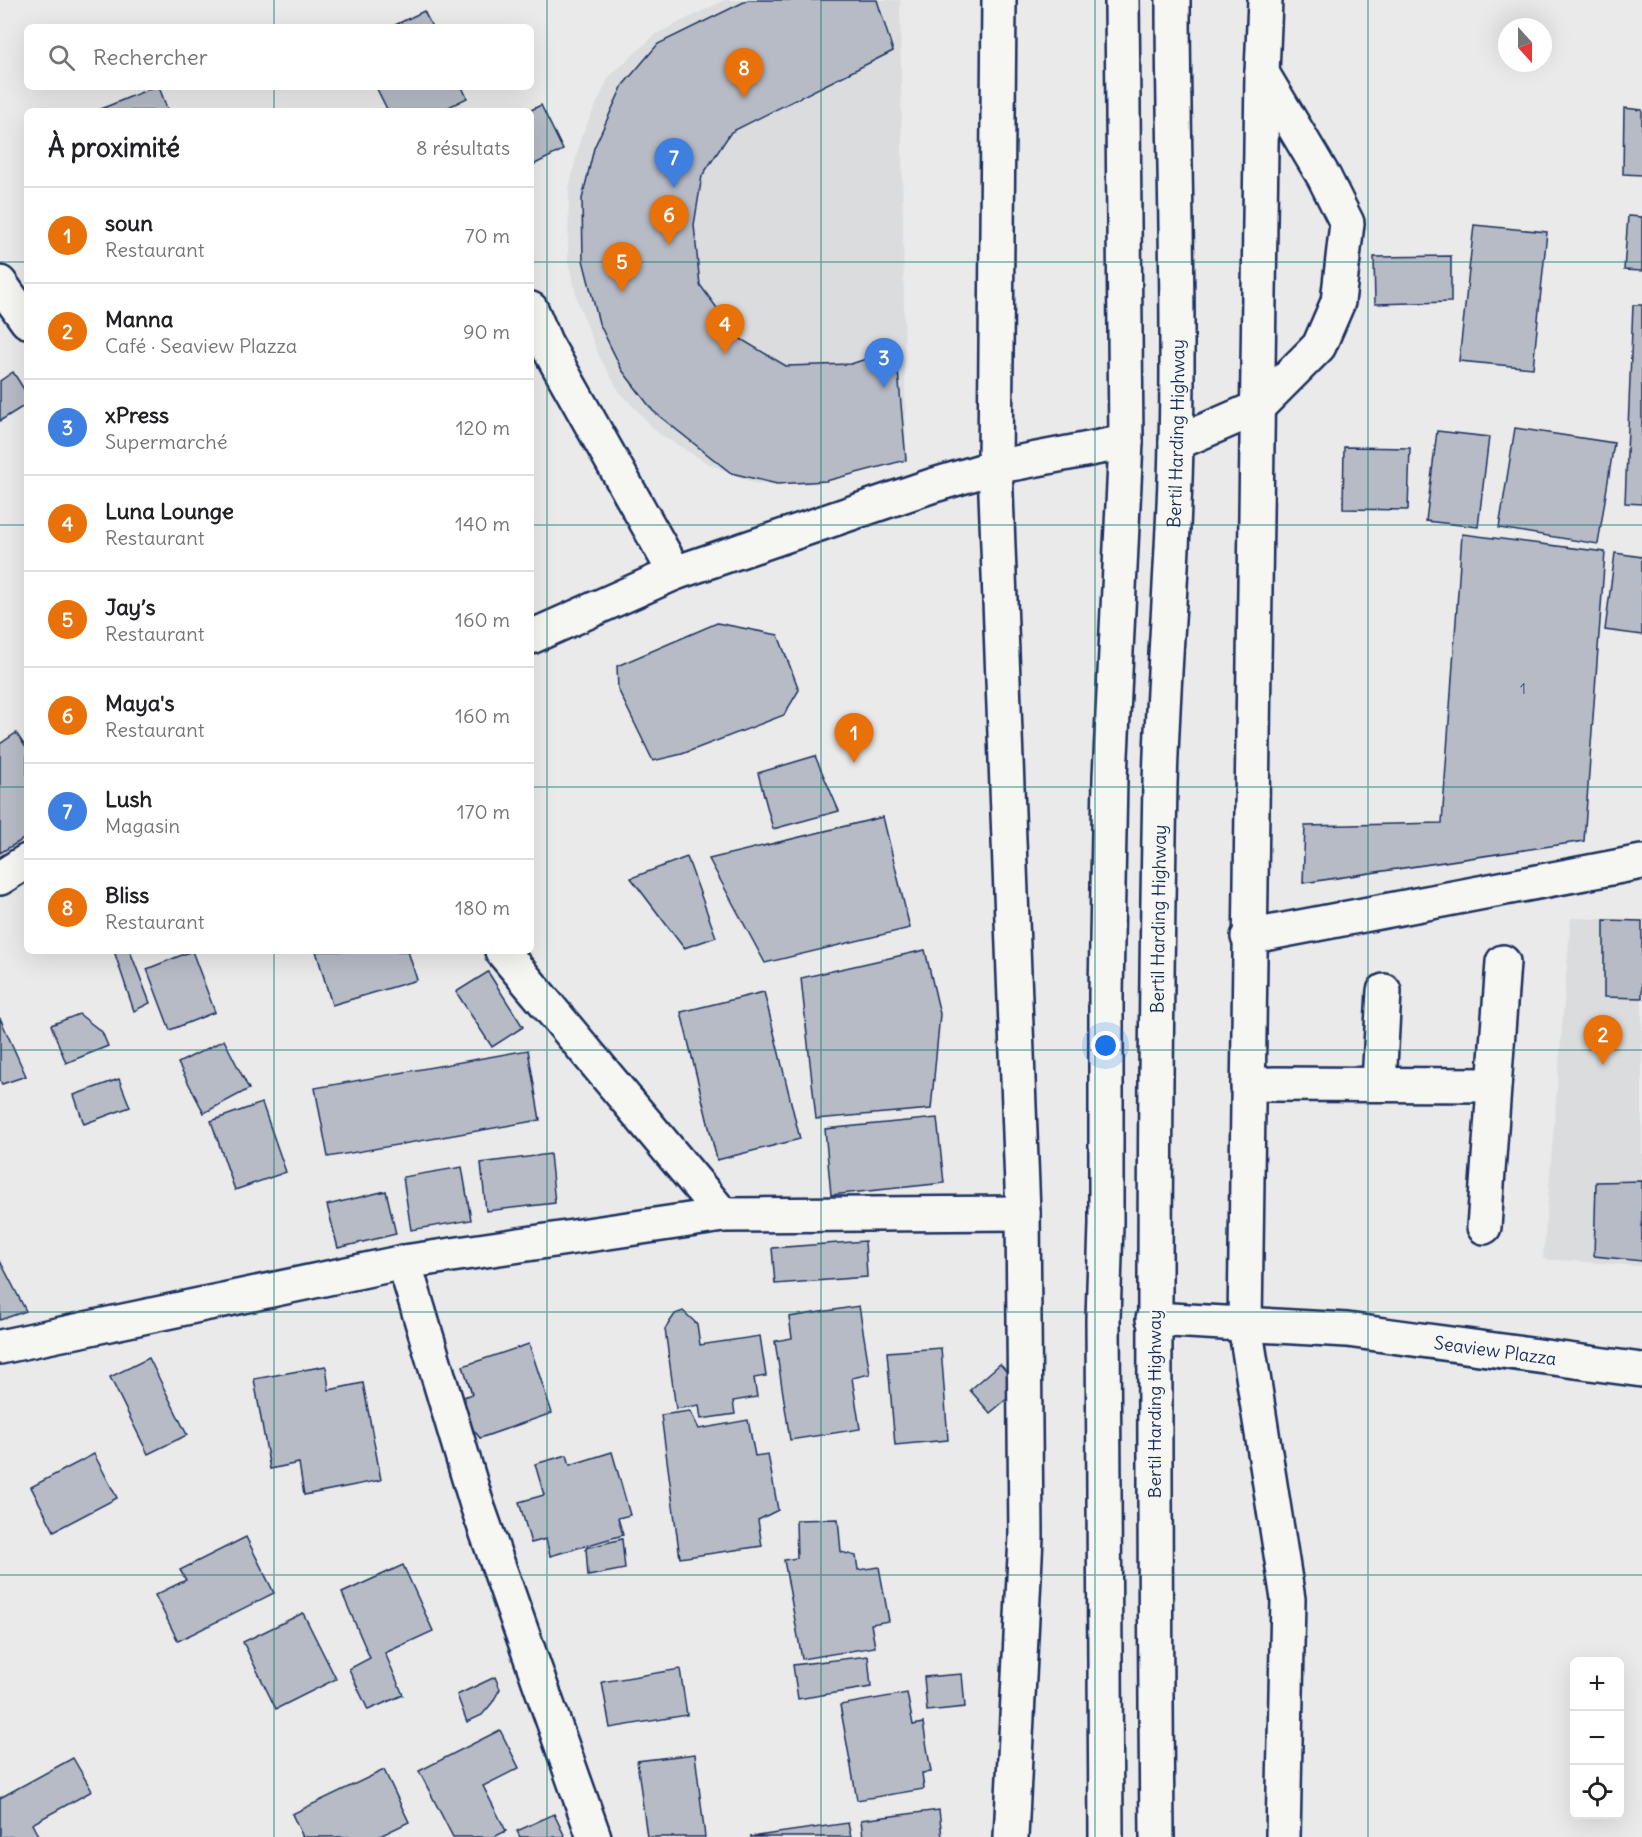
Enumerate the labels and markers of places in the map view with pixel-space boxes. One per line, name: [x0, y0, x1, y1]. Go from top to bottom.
pin: 8: [724, 48, 764, 98]
pin: 7: [654, 138, 694, 188]
pin: 6: [650, 196, 688, 245]
pin: 5: [602, 242, 642, 292]
pin: 4: [706, 304, 744, 354]
pin: 3: [864, 338, 904, 388]
pin: 1: [834, 714, 874, 763]
pin: 2: [1584, 1016, 1622, 1065]

